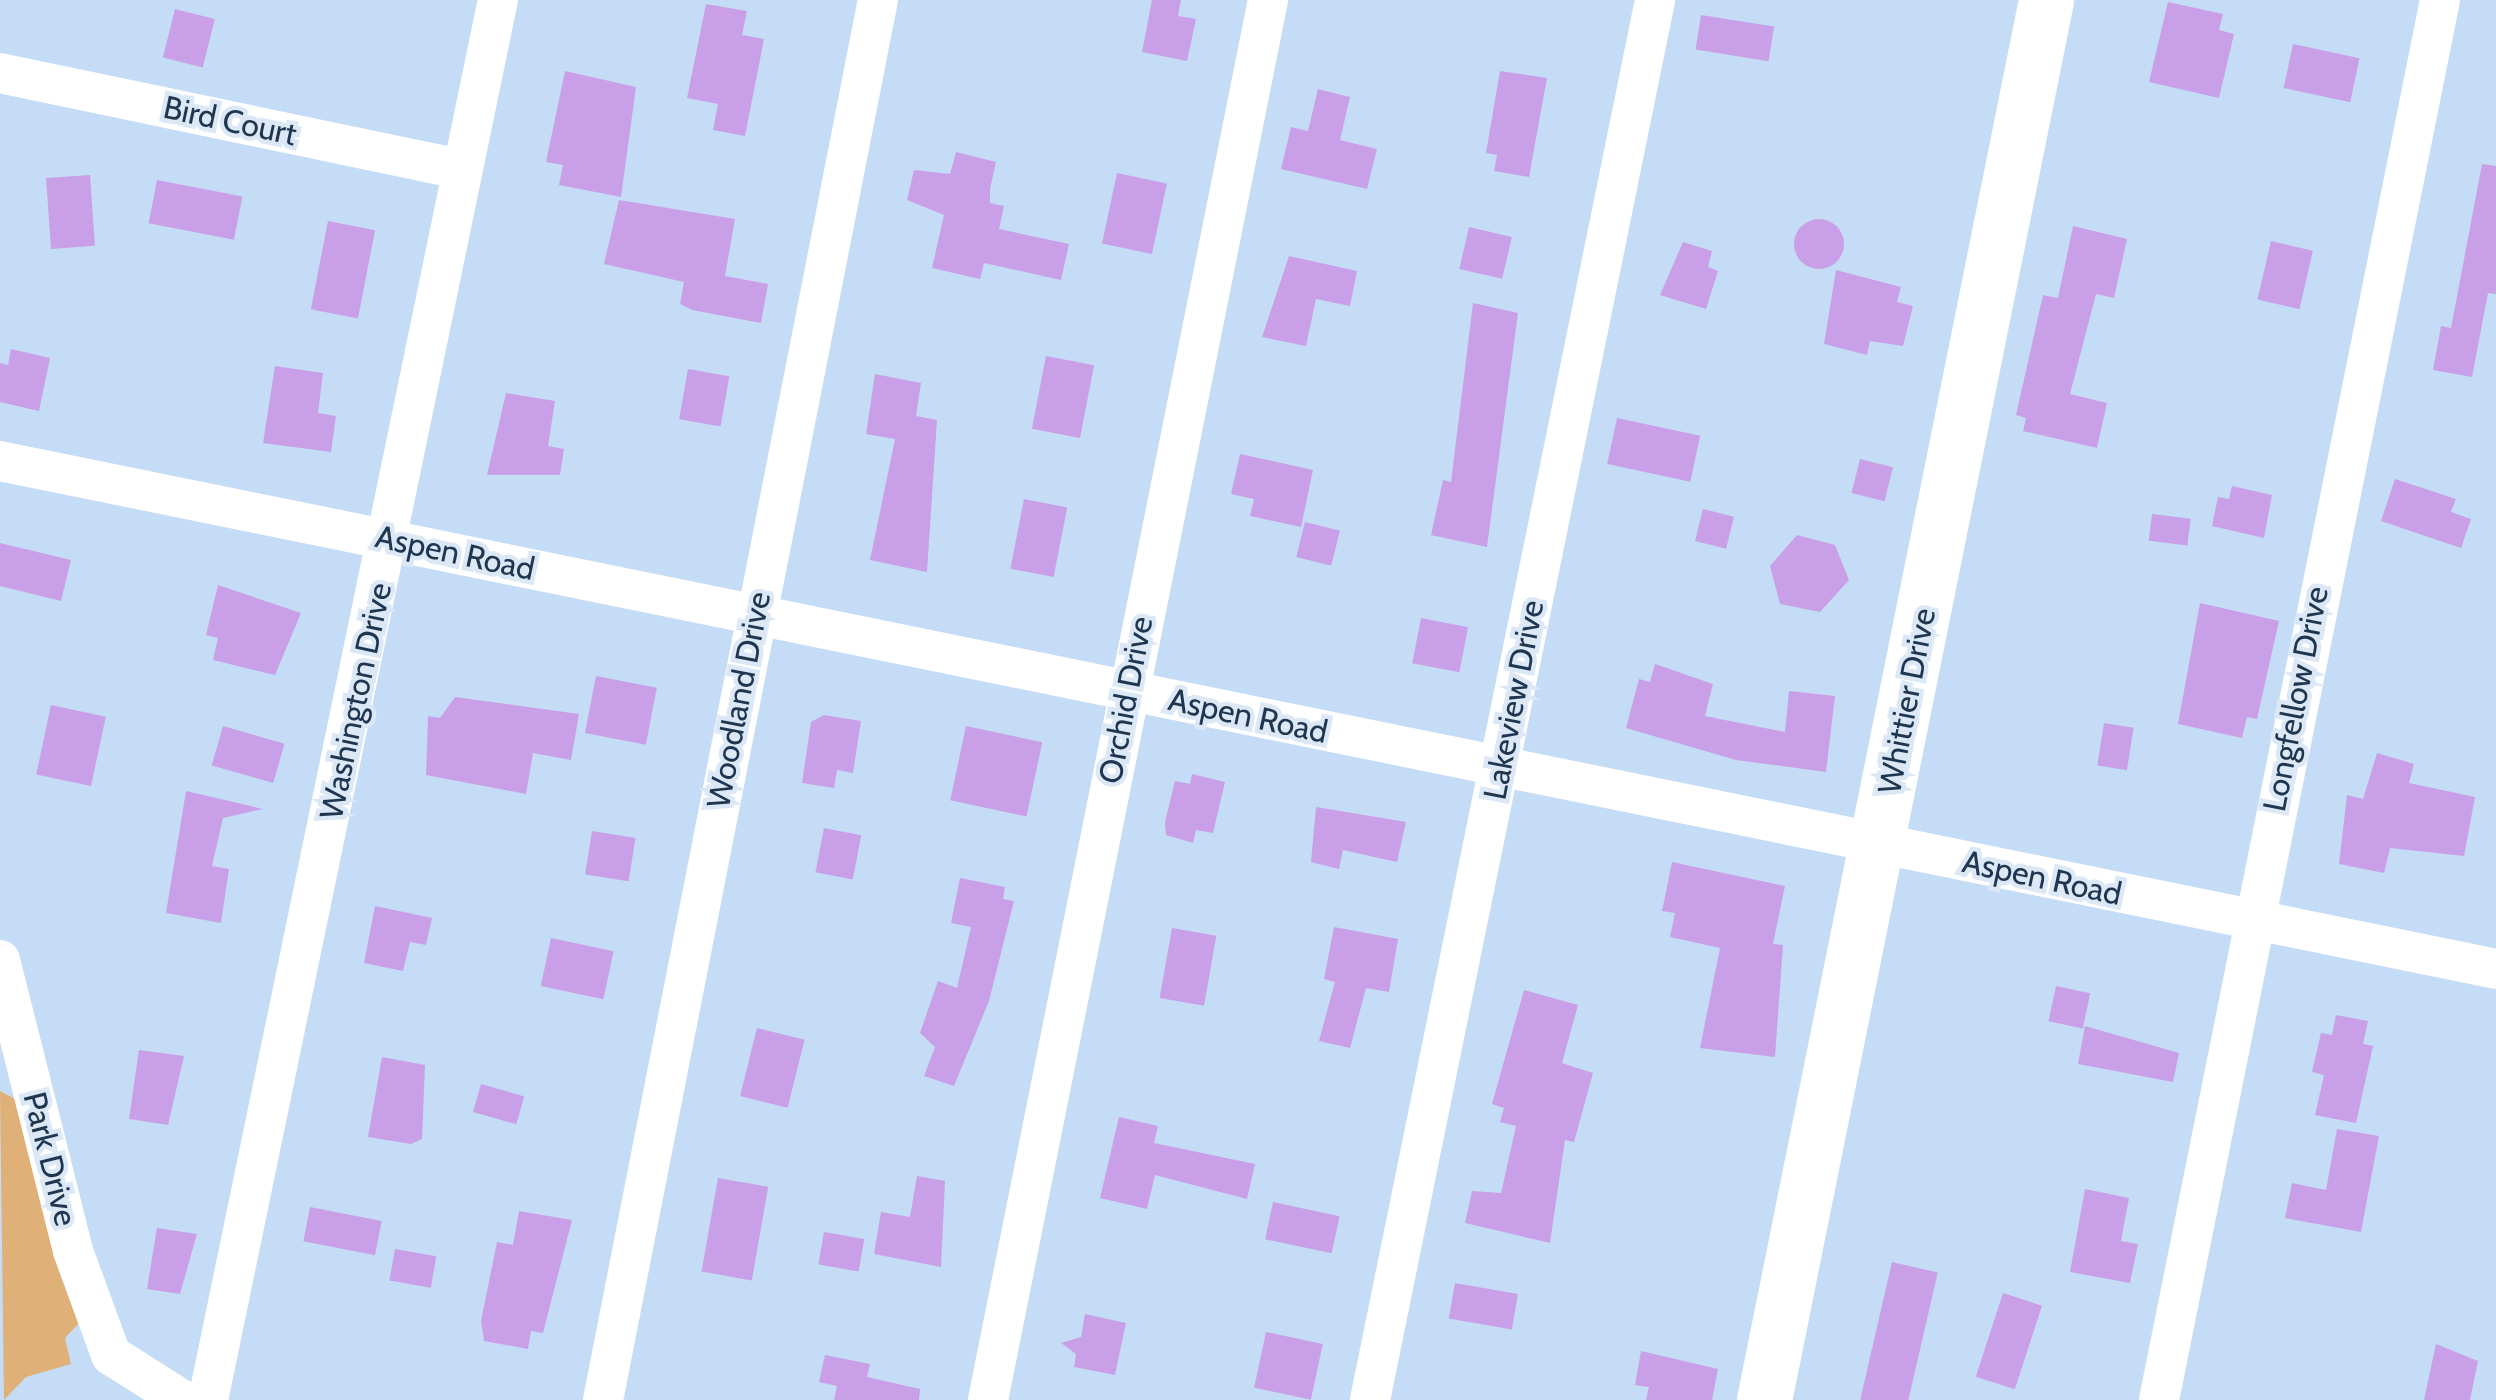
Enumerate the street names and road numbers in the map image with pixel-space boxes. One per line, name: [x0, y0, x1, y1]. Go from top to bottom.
street label: Bird Court: [160, 88, 300, 154]
street label: Aspen Road: [372, 517, 538, 589]
street label: Washington Drive: [312, 579, 400, 823]
street label: Longfellow Drive: [2255, 583, 2337, 815]
street label: Woodland Drive: [699, 589, 779, 811]
street label: Lakeview Drive: [1476, 597, 1552, 803]
street label: Whittier Drive: [1870, 605, 1944, 797]
street label: Orchid Drive: [1091, 613, 1161, 787]
street label: Aspen Road: [1165, 680, 1331, 752]
street label: Aspen Road: [1959, 842, 2125, 914]
street label: Park Drive: [15, 1088, 85, 1230]

